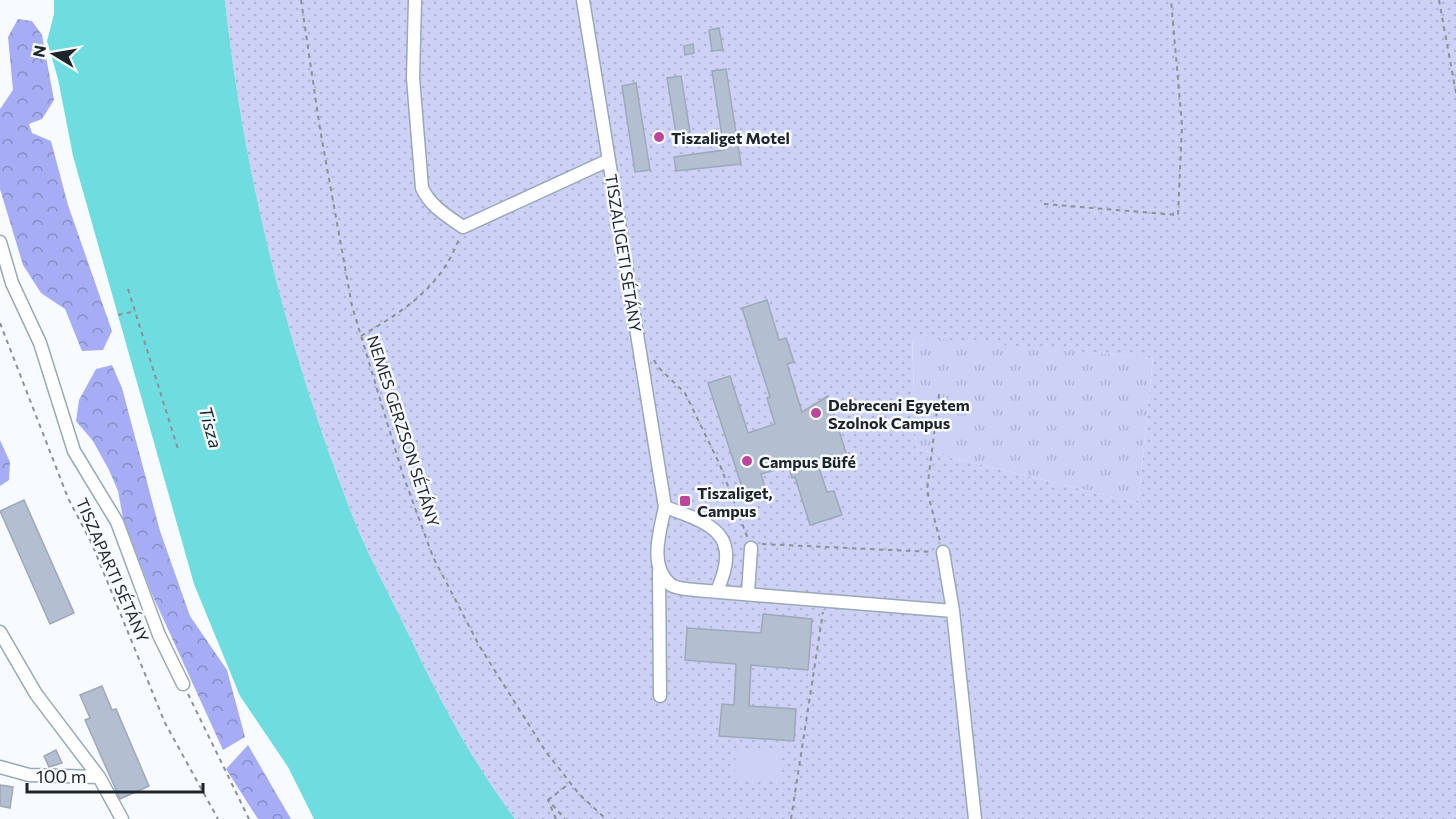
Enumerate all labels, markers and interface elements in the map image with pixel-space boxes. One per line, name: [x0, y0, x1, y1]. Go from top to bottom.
north arrow: [24, 24, 84, 84]
text: N: [28, 43, 49, 59]
place label: Tiszaliget Motel: [671, 128, 790, 147]
marker: Tiszaliget Motel: [652, 130, 666, 144]
street label: TISZALIGETI SÉTÁNY: [602, 173, 646, 334]
street label: NEMES GERZSON SÉTÁNY: [364, 333, 444, 530]
place label: Debreceni Egyetem Szolnok Campus: [828, 395, 970, 432]
water label: Tisza: [195, 403, 227, 451]
marker: Debreceni Egyetem Szolnok Campus: [809, 406, 823, 420]
place label: Campus Büfé: [759, 452, 856, 471]
marker: Campus Büfé: [740, 454, 754, 468]
place label: Tiszaliget, Campus: [697, 483, 773, 520]
marker: Tiszaliget, Campus: [678, 494, 692, 508]
street label: TISZAPARTI SÉTÁNY: [73, 495, 154, 645]
scale bar: [27, 756, 202, 794]
text: 100 m: [36, 765, 86, 787]

